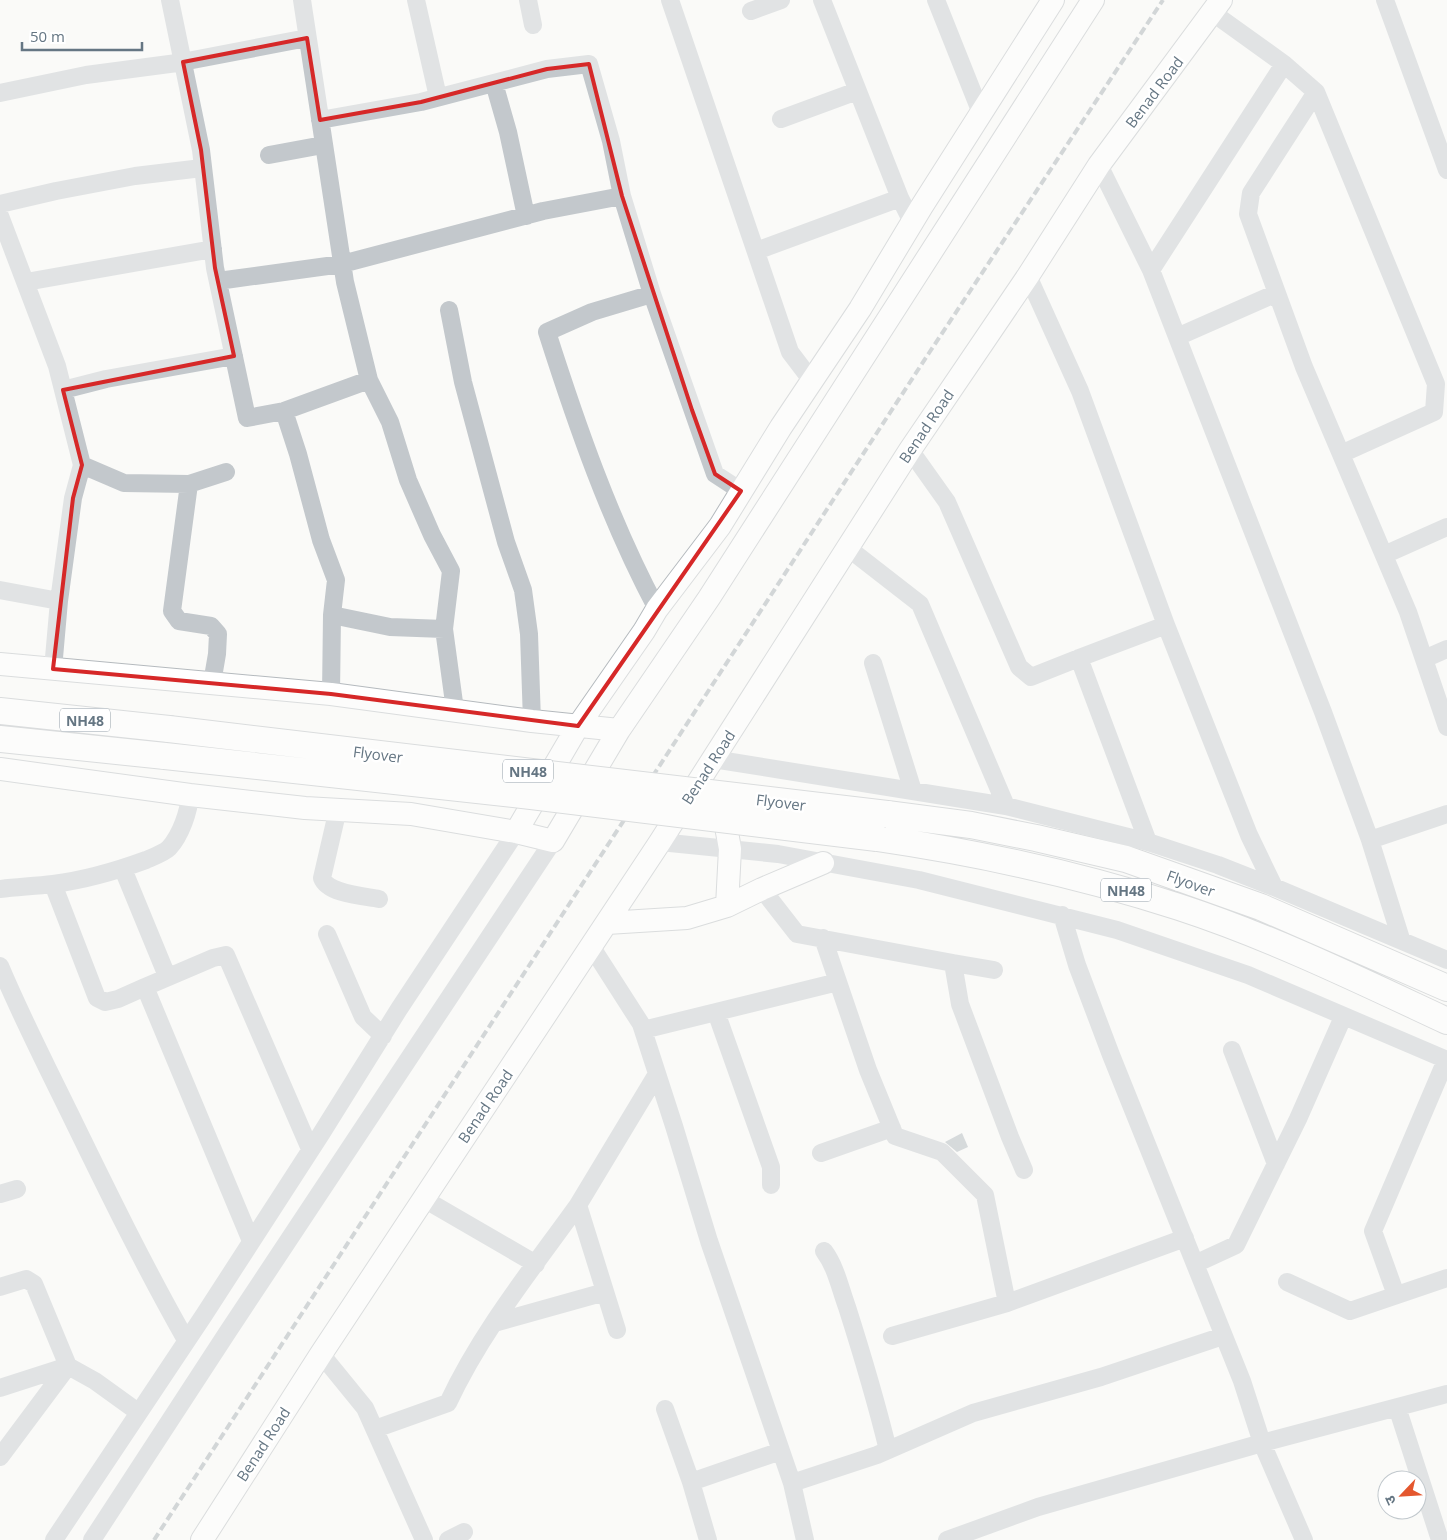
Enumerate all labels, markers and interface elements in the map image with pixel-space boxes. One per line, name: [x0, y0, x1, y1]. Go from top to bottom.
scale bar: [22, 20, 142, 52]
text: 50 m: [30, 26, 65, 46]
street label: Benad Road: [1121, 52, 1187, 132]
street label: Benad Road: [894, 385, 958, 467]
road number: NH48: [60, 708, 110, 732]
street label: Benad Road: [677, 726, 739, 808]
street label: Flyover: [352, 741, 404, 767]
road number: NH48: [503, 759, 553, 782]
street label: Flyover: [755, 789, 807, 815]
street label: Flyover: [1164, 865, 1218, 901]
road number: NH48: [1101, 878, 1151, 902]
street label: Benad Road: [453, 1065, 517, 1147]
street label: Benad Road: [232, 1403, 294, 1485]
north arrow: [1377, 1470, 1427, 1520]
text: उ: [1379, 1492, 1400, 1508]

